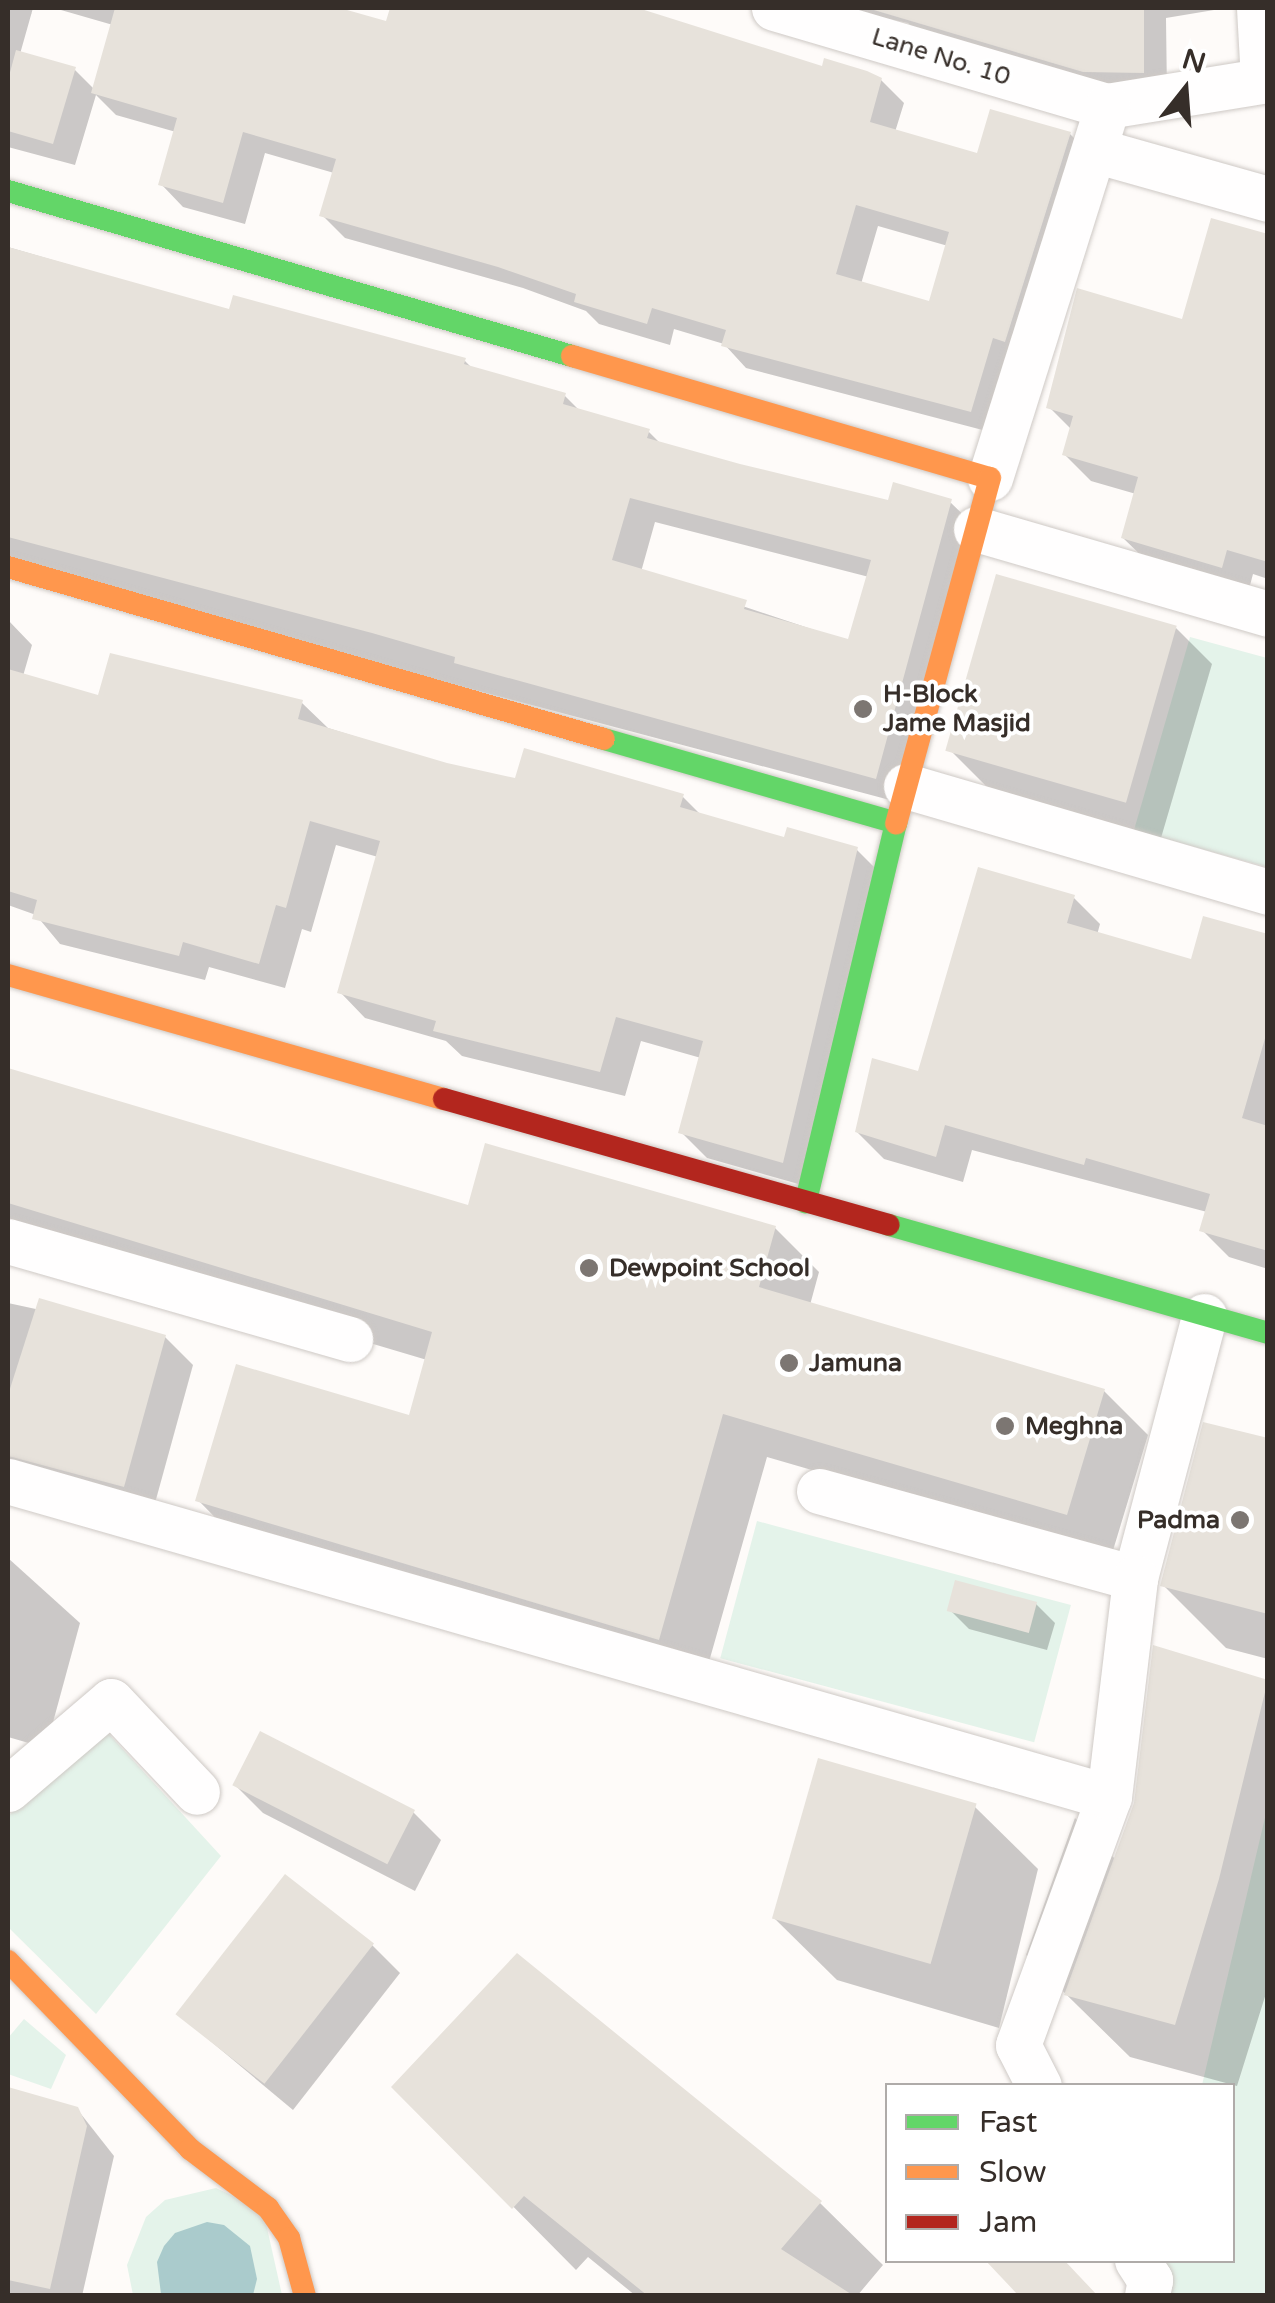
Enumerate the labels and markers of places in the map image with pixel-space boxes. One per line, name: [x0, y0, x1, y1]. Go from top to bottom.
place label: H-Block Jame Masjid: [883, 680, 1031, 739]
marker: H-Block Jame Masjid: [852, 698, 874, 720]
place label: Dewpoint School: [609, 1253, 810, 1283]
marker: Dewpoint School: [578, 1257, 600, 1279]
place label: Jamuna: [809, 1348, 902, 1378]
marker: Jamuna: [778, 1352, 800, 1374]
place label: Meghna: [1025, 1411, 1123, 1441]
marker: Meghna: [994, 1415, 1016, 1437]
place label: Padma: [1137, 1505, 1220, 1535]
marker: Padma: [1229, 1509, 1251, 1531]

